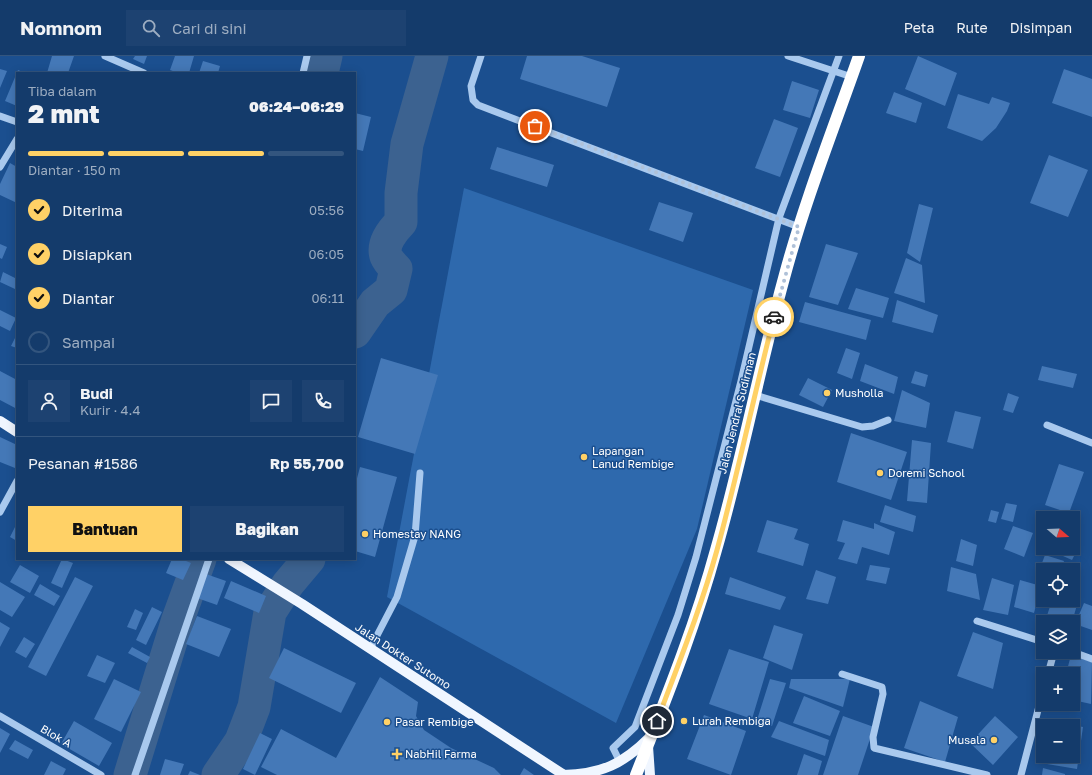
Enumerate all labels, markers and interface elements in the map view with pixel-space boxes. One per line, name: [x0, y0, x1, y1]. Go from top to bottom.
search box: [126, 10, 406, 46]
text: Nomnom: [20, 16, 102, 39]
icon: search: [140, 17, 162, 39]
text: Cari di sini: [172, 19, 247, 37]
text: Peta: [904, 19, 934, 36]
text: Rute: [956, 19, 988, 36]
text: Disimpan: [1010, 19, 1072, 36]
text: Tiba dalam: [28, 83, 96, 99]
text: 06:24–06:29: [249, 97, 344, 115]
text: 2 mnt: [28, 98, 100, 129]
pin: [518, 109, 552, 143]
icon: bag: [524, 115, 546, 137]
text: Diantar · 150 m: [28, 162, 120, 178]
icon: check: [28, 199, 50, 221]
text: Diterima: [62, 201, 123, 219]
text: 05:56: [309, 202, 344, 218]
icon: check: [28, 243, 50, 265]
text: Disiapkan: [62, 245, 132, 263]
text: 06:05: [309, 246, 344, 262]
icon: check: [28, 287, 50, 309]
text: Diantar: [62, 289, 114, 307]
text: 06:11: [312, 290, 344, 306]
courier: [754, 297, 794, 337]
icon: car: [763, 306, 785, 328]
text: Sampai: [62, 333, 115, 351]
street label: Jalan Jendral Sudirman: [715, 351, 758, 475]
button: person: [28, 380, 70, 422]
button: chat: [250, 380, 292, 422]
button: phone: [302, 380, 344, 422]
text: Budi: [80, 384, 113, 402]
place label: Musholla: [835, 386, 884, 399]
marker: Musholla: [822, 388, 832, 398]
text: Kurir · 4.4: [80, 402, 140, 418]
place label: Lapangan Lanud Rembige: [592, 444, 674, 470]
marker: Lapangan Lanud Rembige: [579, 452, 589, 462]
text: Pesanan #1586: [28, 454, 138, 472]
text: Rp 55,700: [270, 454, 344, 472]
place label: Doremi School: [888, 466, 965, 479]
marker: Doremi School: [875, 468, 885, 478]
button: Bantuan: [28, 506, 182, 552]
button: Bagikan: [190, 506, 344, 552]
north arrow: [1036, 511, 1080, 555]
map controls: [1036, 511, 1080, 763]
place label: Homestay NANG: [373, 527, 461, 540]
marker: Homestay NANG: [360, 529, 370, 539]
button: locate: [1036, 563, 1080, 607]
button: layers: [1036, 615, 1080, 659]
street label: Jalan Dokter Sutomo: [353, 620, 454, 692]
button: +: [1036, 667, 1080, 711]
pin: [640, 704, 674, 738]
icon: home: [646, 710, 668, 732]
place label: Lurah Rembiga: [692, 714, 771, 727]
place label: Pasar Rembige: [395, 715, 474, 728]
marker: Lurah Rembiga: [679, 716, 689, 726]
marker: Pasar Rembige: [382, 717, 392, 727]
button: −: [1036, 719, 1080, 763]
street label: Blok A: [38, 722, 75, 750]
place label: Musala: [948, 733, 986, 746]
marker: Musala: [989, 735, 999, 745]
place label: NabHil Farma: [405, 747, 477, 760]
marker: NabHil Farma: [392, 749, 402, 759]

